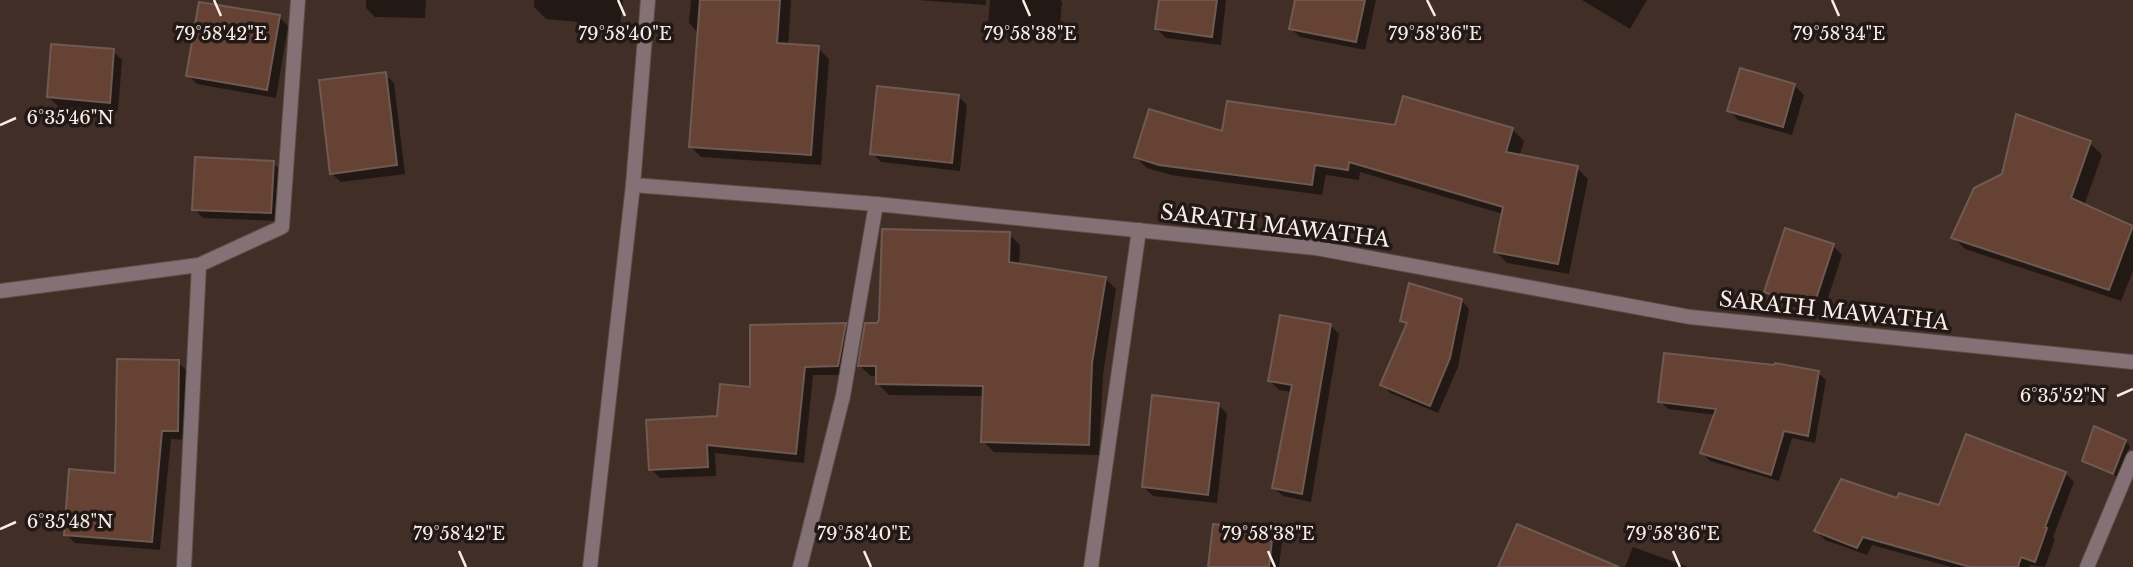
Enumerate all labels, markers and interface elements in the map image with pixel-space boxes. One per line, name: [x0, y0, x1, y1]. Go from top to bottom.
text: 79°58'42"E: [175, 23, 267, 45]
text: 79°58'40"E: [578, 23, 672, 45]
text: 79°58'38"E: [983, 23, 1077, 45]
text: 79°58'36"E: [1388, 23, 1482, 45]
text: 79°58'34"E: [1793, 23, 1885, 45]
text: 6°35'46"N: [26, 107, 114, 129]
street label: SARATH MAWATHA: [1159, 199, 1392, 253]
street label: SARATH MAWATHA: [1718, 286, 1951, 336]
text: 6°35'52"N: [2020, 385, 2106, 407]
text: 6°35'48"N: [27, 511, 113, 533]
text: 79°58'42"E: [413, 523, 505, 545]
text: 79°58'40"E: [817, 523, 911, 545]
text: 79°58'38"E: [1221, 523, 1315, 545]
text: 79°58'36"E: [1626, 523, 1720, 545]

